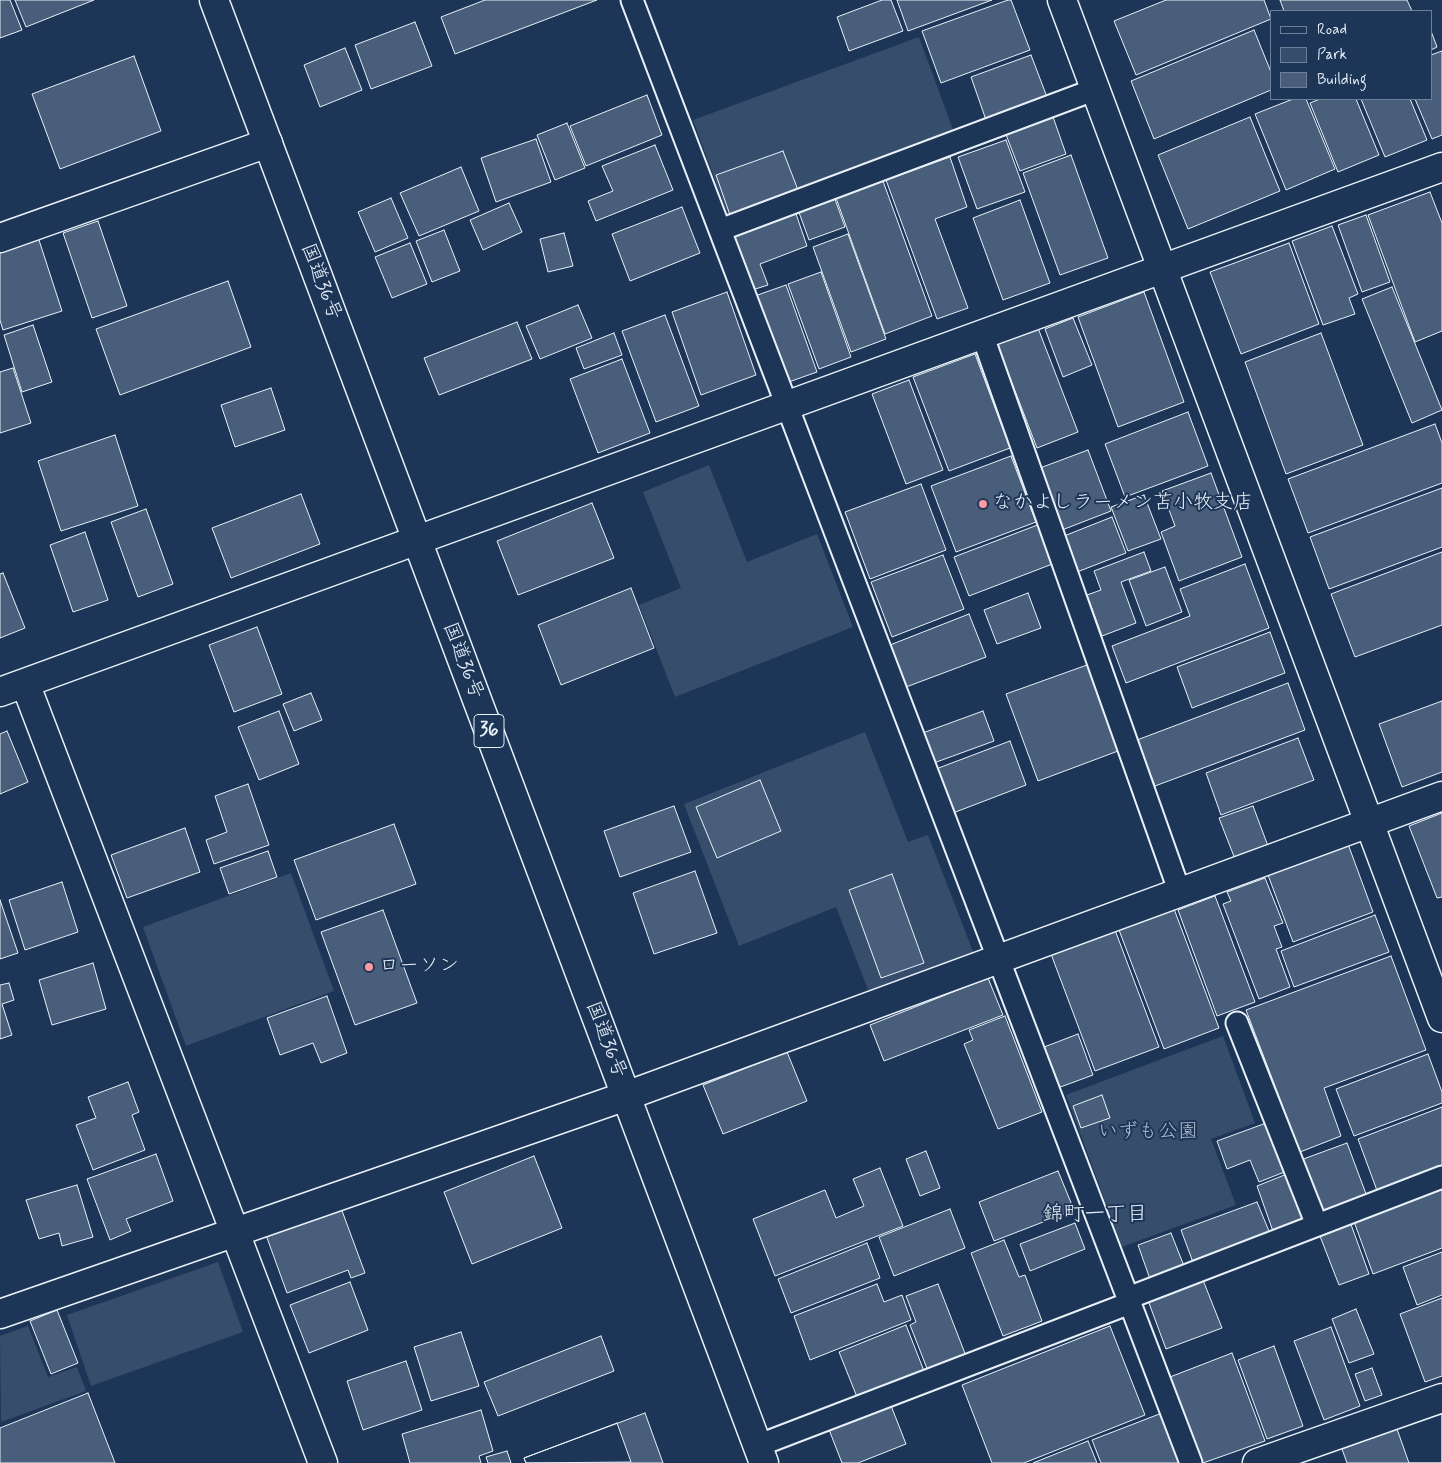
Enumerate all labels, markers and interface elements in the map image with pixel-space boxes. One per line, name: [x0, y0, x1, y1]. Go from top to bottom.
legend: [1270, 10, 1432, 100]
text: Road: [1317, 20, 1347, 40]
text: Park: [1317, 45, 1347, 65]
text: Building: [1317, 70, 1367, 90]
street label: 国道36号: [294, 240, 346, 324]
place label: なかよしラーメン苫小牧支店: [993, 492, 1253, 516]
marker: なかよしラーメン苫小牧支店: [977, 498, 989, 510]
street label: 国道36号: [436, 619, 488, 703]
road number: 36: [474, 714, 504, 748]
place label: ローソン: [379, 955, 459, 979]
marker: ローソン: [363, 961, 375, 973]
street label: 国道36号: [579, 998, 631, 1082]
park label: いずも公園: [1098, 1121, 1198, 1145]
district label: 錦町一丁目: [1043, 1203, 1147, 1229]

